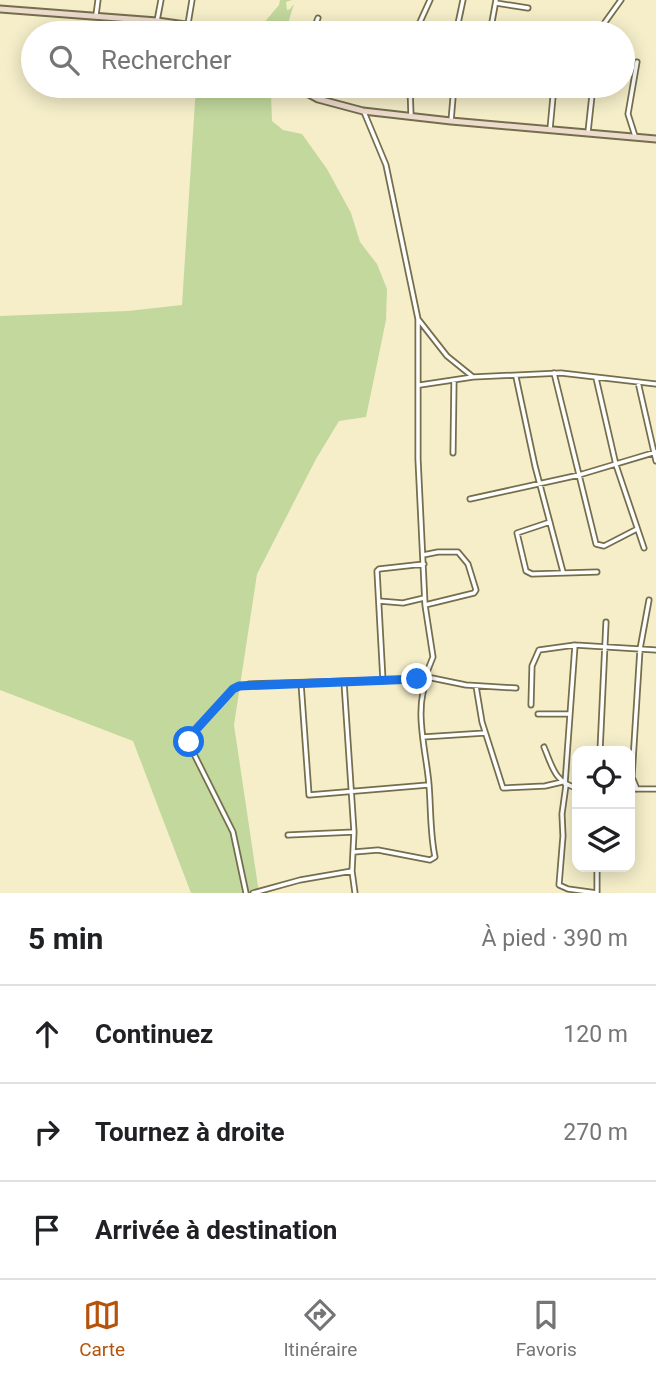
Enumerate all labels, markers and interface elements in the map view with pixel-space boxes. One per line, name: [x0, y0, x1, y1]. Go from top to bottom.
search box: [21, 21, 635, 98]
icon: search: [45, 41, 83, 79]
text: Rechercher: [101, 45, 232, 75]
route end: [401, 663, 432, 694]
route start: [173, 726, 204, 757]
map controls: [572, 746, 635, 872]
button: locate: [572, 746, 635, 809]
button: layers: [572, 809, 635, 872]
text: 5 min: [28, 921, 103, 956]
text: À pied · 390 m: [482, 925, 628, 952]
icon: ahead: [28, 1015, 66, 1053]
text: Continuez: [95, 1019, 213, 1049]
text: 120 m: [563, 1021, 628, 1048]
icon: right: [28, 1113, 66, 1151]
text: Tournez à droite: [95, 1117, 285, 1147]
text: 270 m: [563, 1119, 628, 1146]
icon: arrive: [28, 1211, 66, 1249]
text: Arrivée à destination: [95, 1215, 337, 1245]
tab: Carte: [79, 1296, 125, 1361]
tab: Itinéraire: [283, 1296, 357, 1361]
tab: Favoris: [516, 1296, 577, 1361]

